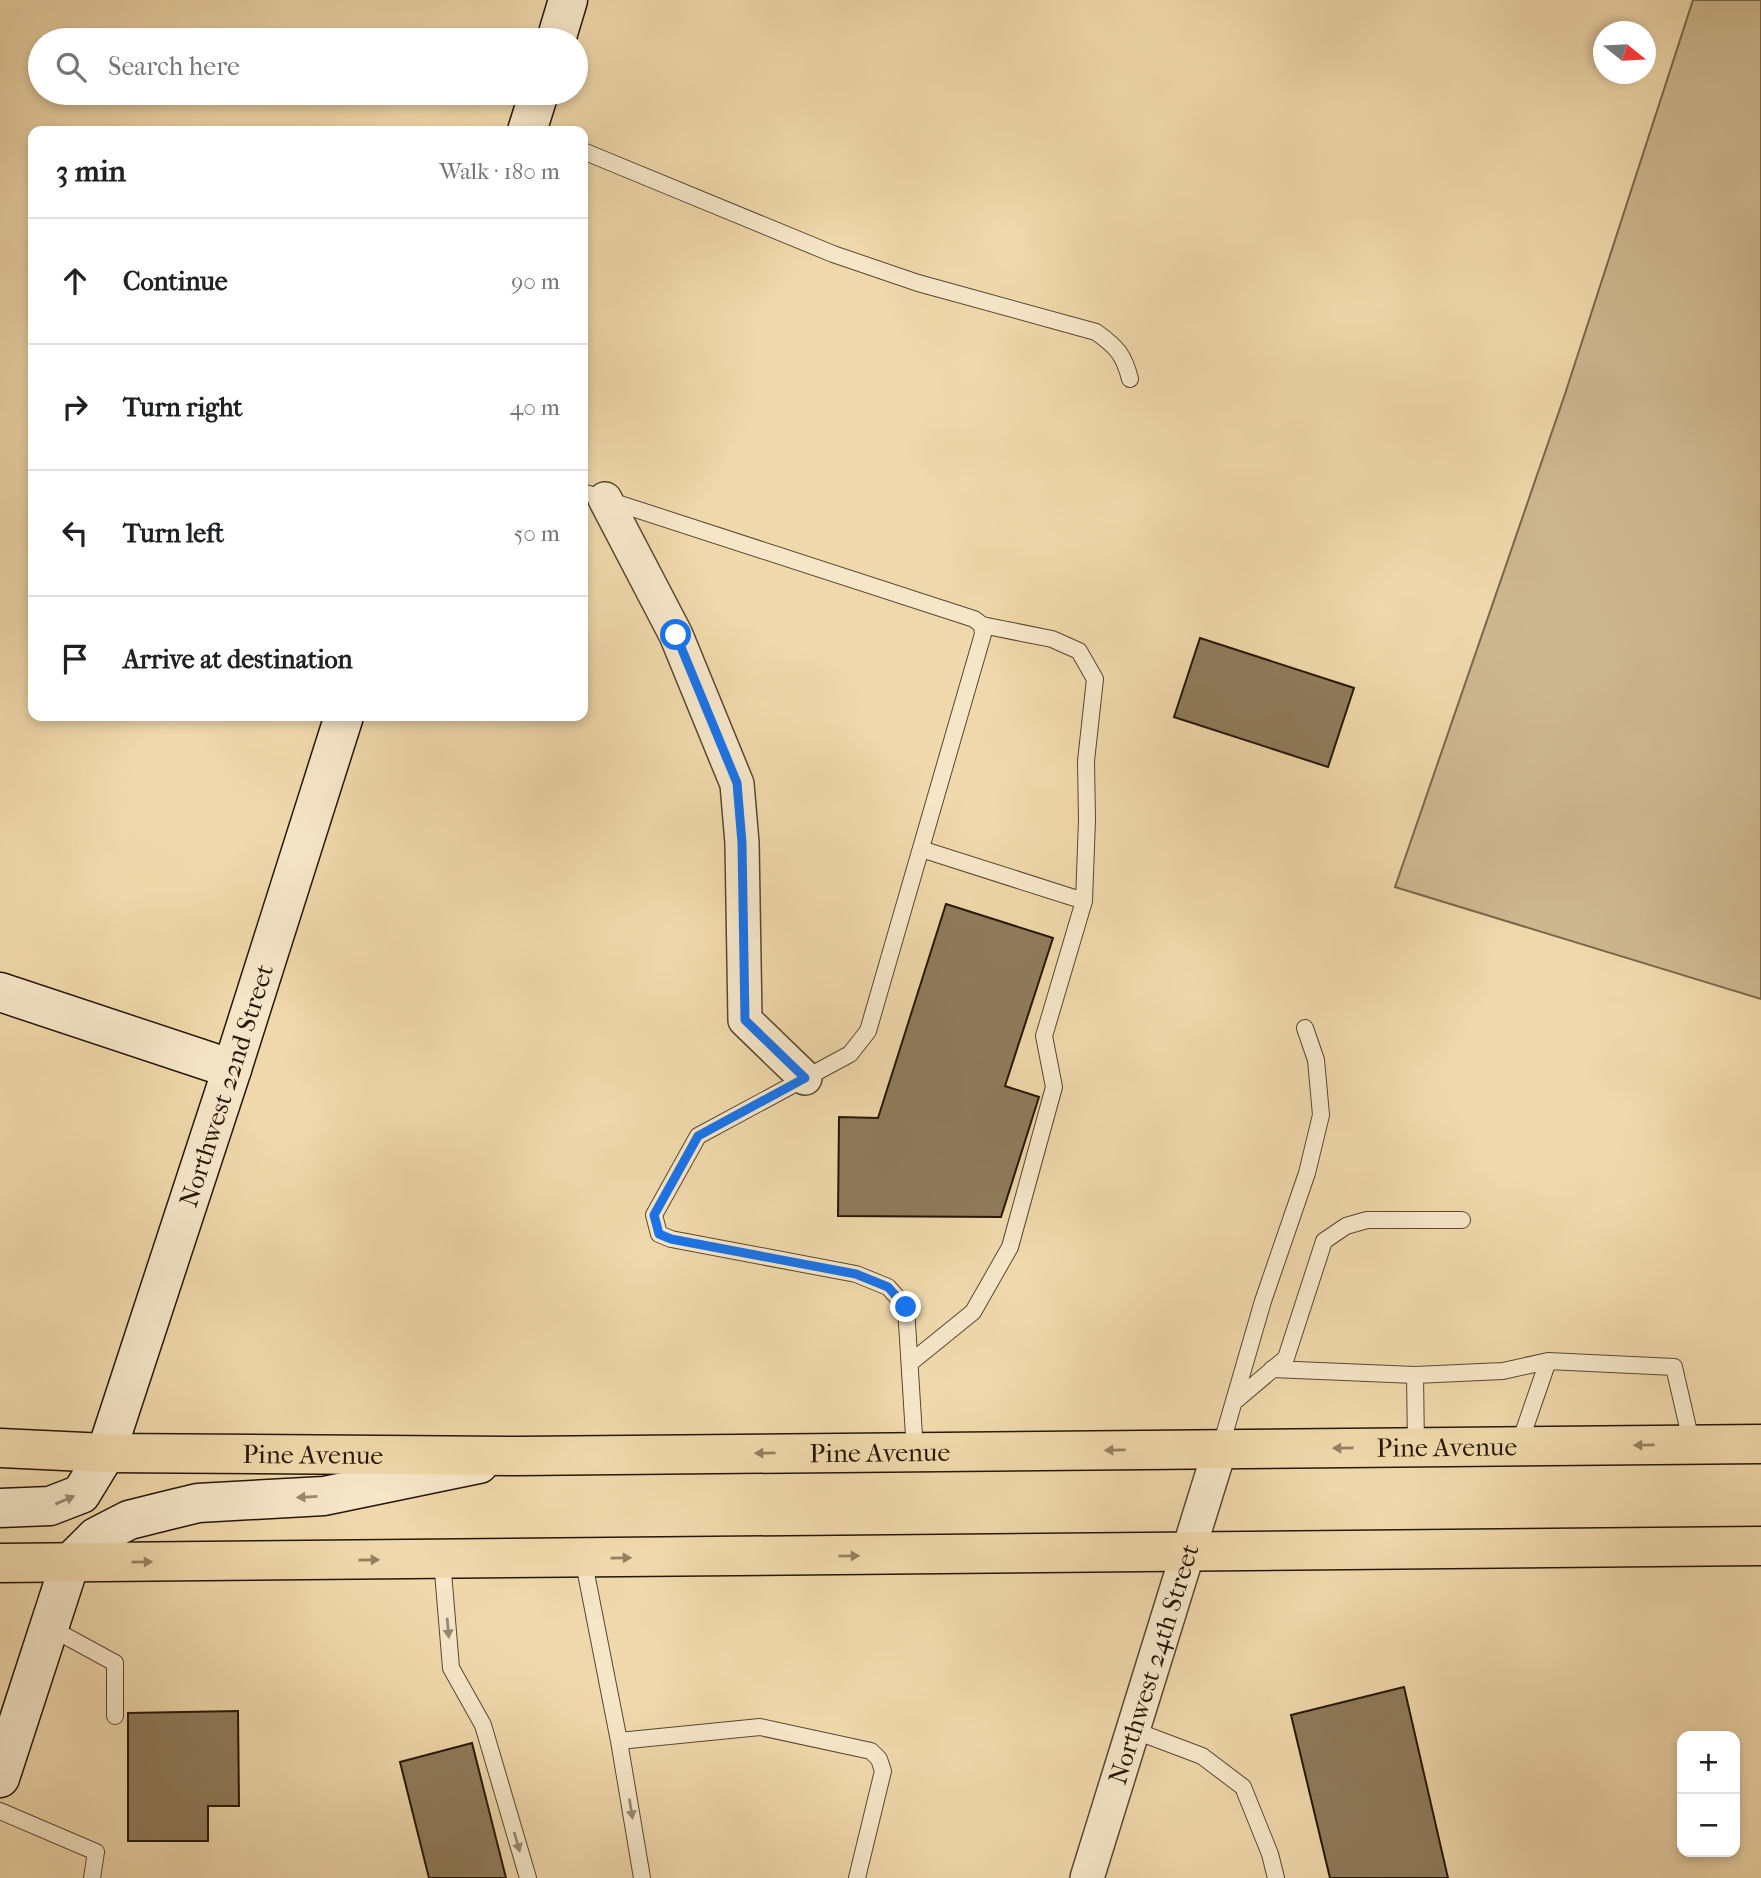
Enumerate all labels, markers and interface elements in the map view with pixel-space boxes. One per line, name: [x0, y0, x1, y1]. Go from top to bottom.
north arrow: [1593, 21, 1656, 84]
search box: [28, 28, 588, 105]
icon: search: [52, 48, 90, 86]
text: Search here: [108, 51, 240, 82]
text: 3 min: [56, 154, 126, 189]
text: Walk · 180 m: [439, 158, 560, 185]
icon: ahead: [56, 262, 94, 300]
text: Continue: [123, 266, 228, 297]
text: 90 m: [511, 268, 560, 295]
icon: right: [56, 388, 94, 426]
text: Turn right: [123, 392, 243, 423]
text: 40 m: [510, 394, 560, 421]
icon: left: [56, 514, 94, 552]
text: Turn left: [123, 518, 224, 549]
text: 50 m: [513, 520, 560, 547]
route start: [660, 619, 691, 650]
icon: arrive: [56, 640, 94, 678]
text: Arrive at destination: [123, 644, 353, 675]
street label: Northwest 22nd Street: [173, 960, 280, 1211]
route end: [890, 1291, 921, 1322]
street label: Pine Avenue: [1376, 1431, 1517, 1464]
street label: Pine Avenue: [809, 1437, 951, 1469]
street label: Pine Avenue: [242, 1439, 383, 1471]
one-way arrow: [1633, 1439, 1655, 1451]
one-way arrow: [1332, 1442, 1354, 1454]
one-way arrow: [1104, 1444, 1126, 1456]
one-way arrow: [754, 1448, 776, 1459]
one-way arrow: [296, 1492, 318, 1503]
one-way arrow: [54, 1495, 75, 1506]
street label: Northwest 24th Street: [1102, 1540, 1206, 1788]
one-way arrow: [838, 1550, 860, 1562]
one-way arrow: [610, 1552, 632, 1564]
one-way arrow: [358, 1554, 380, 1566]
one-way arrow: [131, 1557, 153, 1568]
one-way arrow: [443, 1617, 454, 1639]
map controls: [1677, 1731, 1740, 1857]
button: +: [1677, 1731, 1740, 1794]
button: −: [1677, 1794, 1740, 1857]
one-way arrow: [626, 1798, 637, 1820]
one-way arrow: [513, 1831, 523, 1852]

